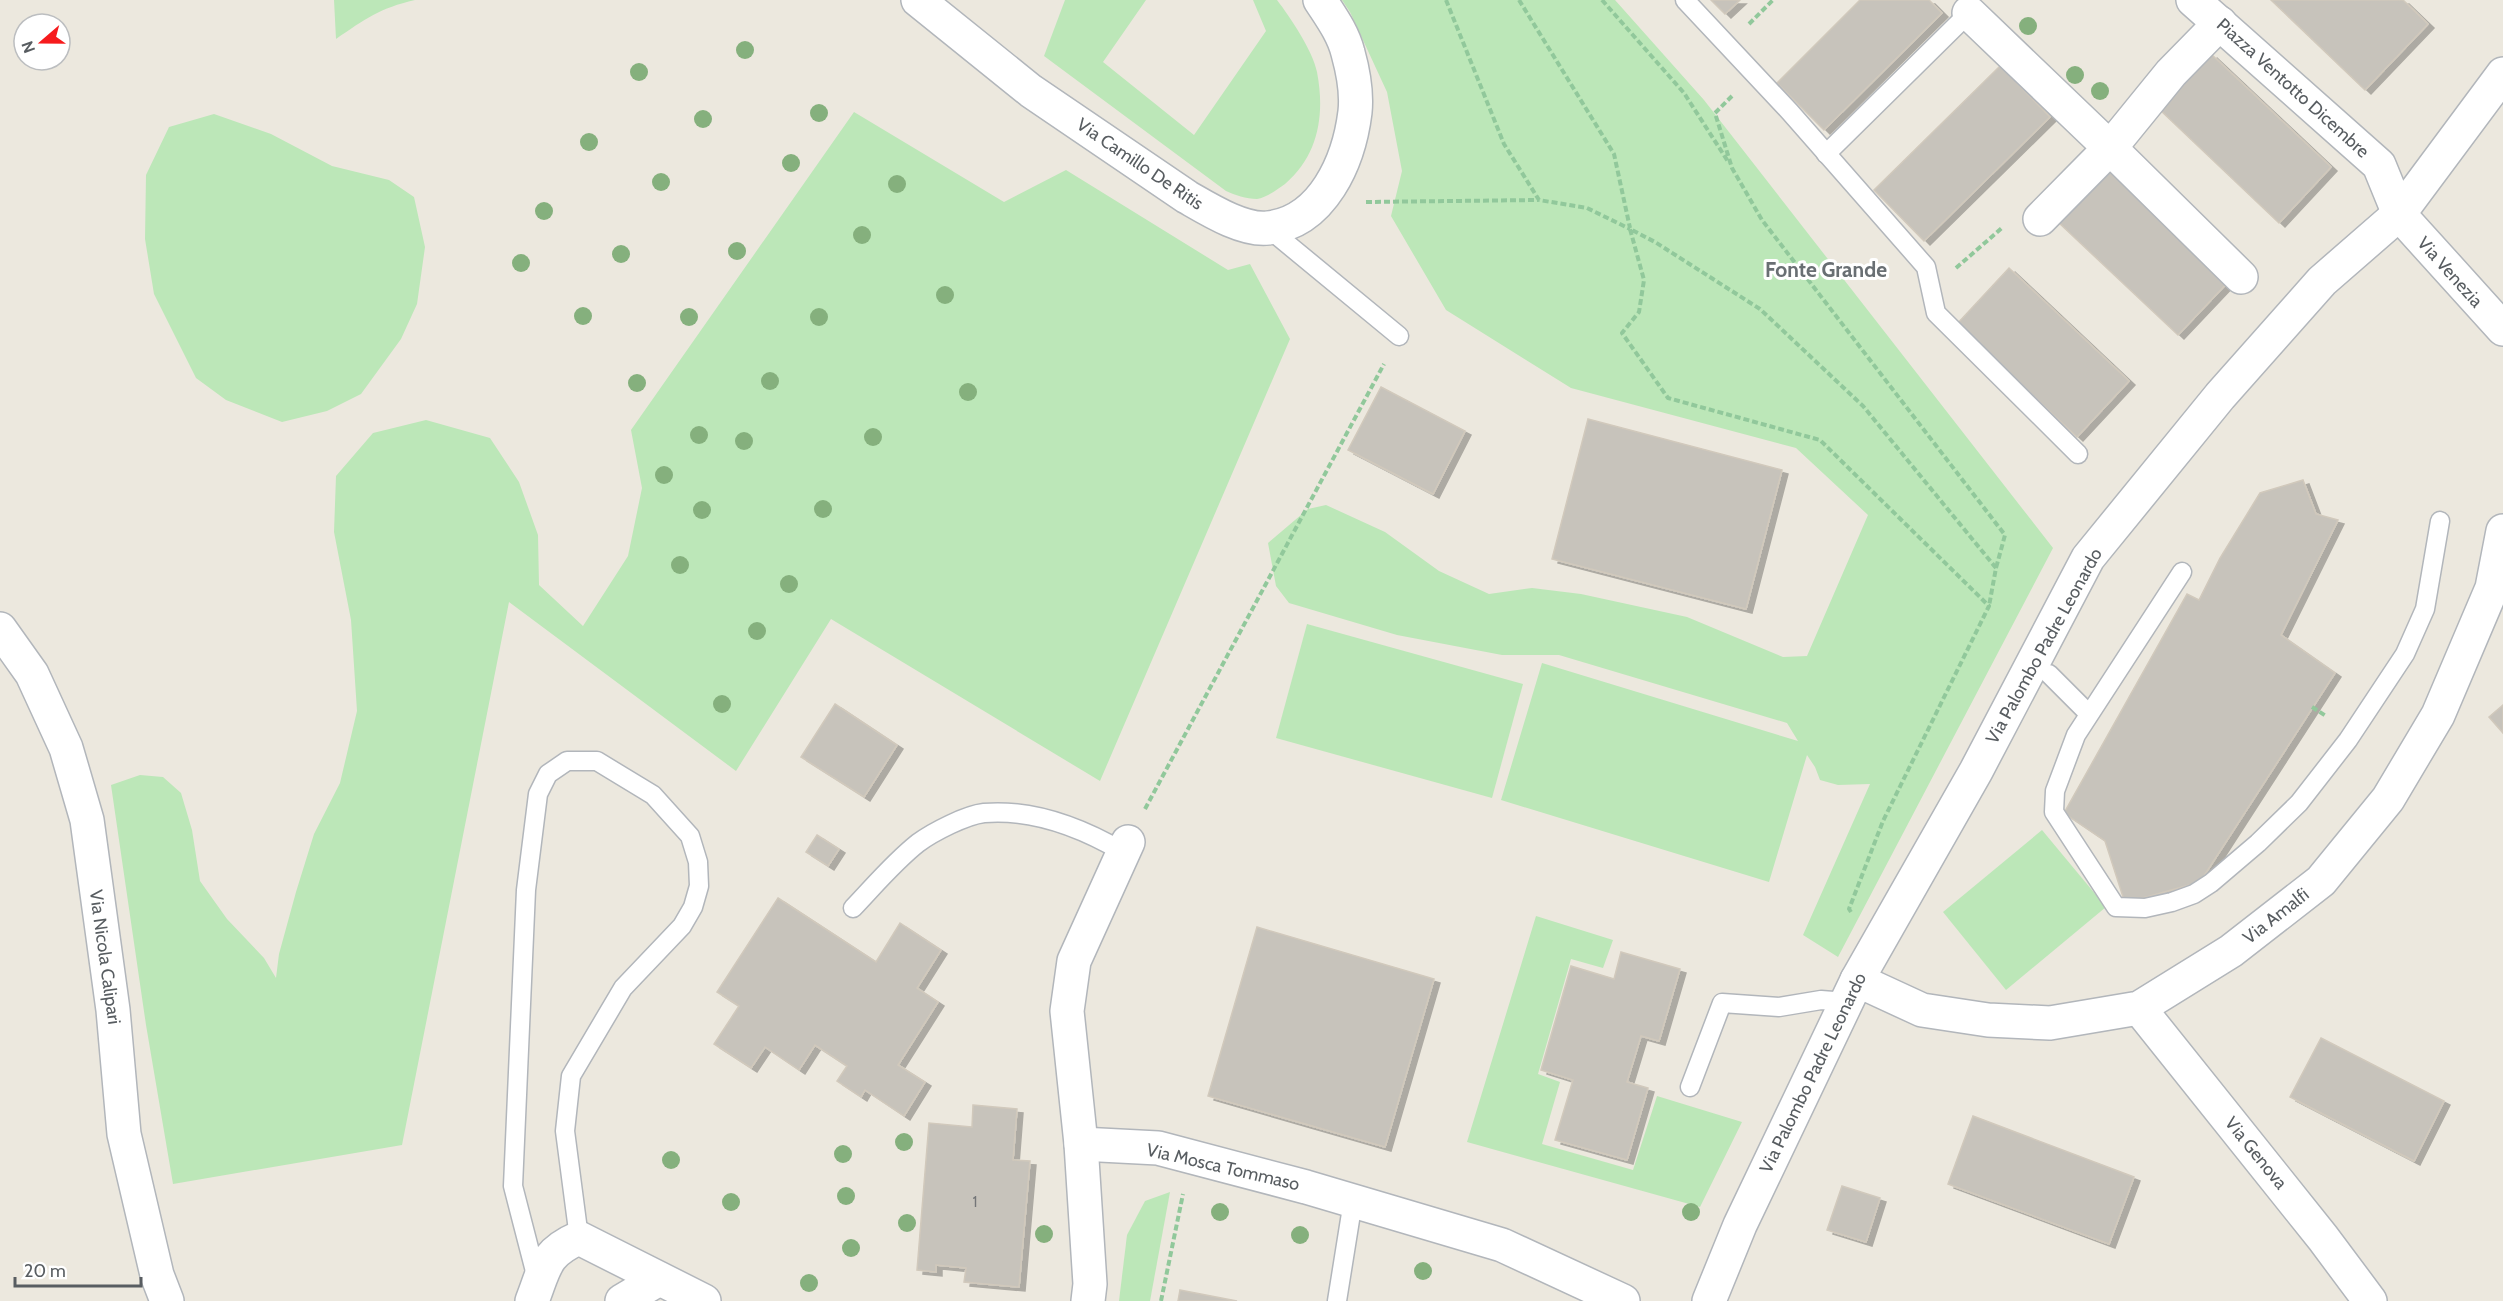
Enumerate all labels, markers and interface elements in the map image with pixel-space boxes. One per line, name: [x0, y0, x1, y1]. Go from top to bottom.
north arrow: [12, 12, 72, 72]
street label: Piazza Ventotto Dicembre: [2212, 14, 2374, 162]
text: N: [18, 38, 39, 56]
street label: Via Camillo De Ritis: [1072, 113, 1208, 215]
street label: Via Venezia: [2413, 232, 2488, 312]
district label: Fonte Grande: [1765, 257, 1887, 282]
street label: Via Palombo Padre Leonardo: [1981, 544, 2107, 748]
street label: Via Amalfi: [2239, 883, 2313, 949]
street label: Via Nicola Calipari: [85, 888, 125, 1026]
street label: Via Palombo Padre Leonardo: [1755, 969, 1871, 1177]
street label: Via Genova: [2220, 1112, 2292, 1194]
street label: Via Mosca Tommaso: [1144, 1139, 1302, 1195]
house number: 1: [973, 1193, 977, 1211]
scale bar: [15, 1250, 141, 1288]
text: 20 m: [24, 1260, 66, 1282]

